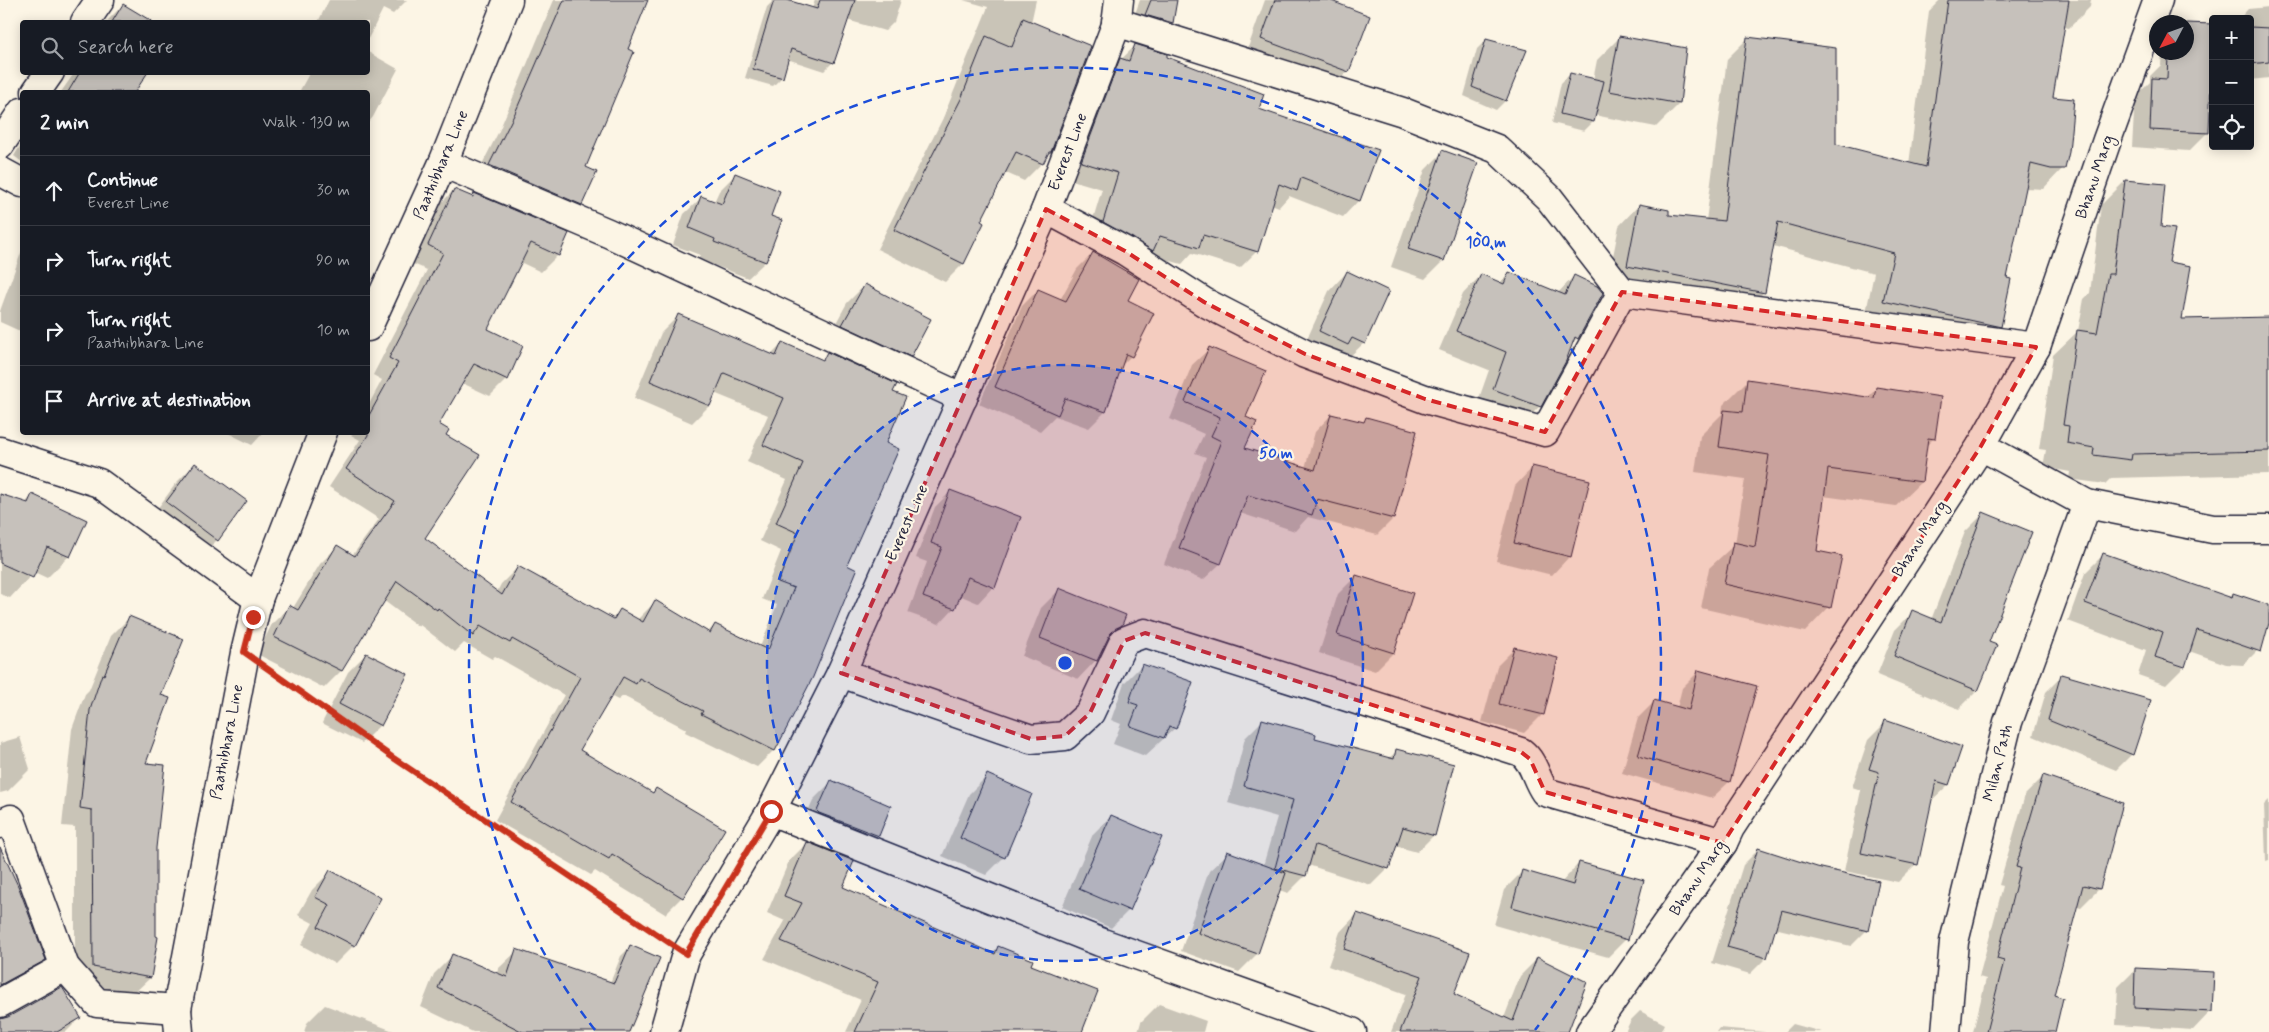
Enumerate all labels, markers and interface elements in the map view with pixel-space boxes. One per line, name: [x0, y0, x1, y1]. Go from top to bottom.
north arrow: [2149, 15, 2194, 60]
map controls: [2209, 15, 2254, 150]
button: +: [2209, 15, 2254, 60]
search box: [20, 20, 370, 75]
icon: search: [38, 34, 66, 62]
text: Search here: [78, 35, 174, 60]
button: −: [2209, 60, 2254, 105]
button: locate: [2209, 105, 2254, 150]
street label: Paathibhara Line: [409, 107, 473, 223]
text: 2 min: [40, 109, 89, 137]
street label: Everest Line: [1043, 110, 1093, 194]
text: Walk · 130 m: [263, 112, 350, 133]
street label: Bhanu Marg: [2071, 132, 2120, 222]
text: Continue: [87, 168, 158, 193]
icon: ahead: [40, 177, 68, 205]
text: 30 m: [317, 180, 350, 201]
text: Everest Line: [87, 193, 169, 214]
text: 100 m: [1466, 233, 1506, 253]
icon: right: [40, 247, 68, 275]
text: Turn right: [87, 248, 171, 273]
text: 90 m: [316, 250, 350, 271]
text: Turn right: [87, 308, 171, 333]
icon: right: [40, 317, 68, 345]
text: 10 m: [317, 320, 350, 341]
text: Paathibhara Line: [87, 333, 204, 354]
icon: arrive: [40, 387, 68, 415]
text: Arrive at destination: [87, 388, 251, 413]
text: 50 m: [1259, 444, 1293, 464]
street label: Everest Line: [881, 481, 933, 565]
street label: Bhanu Marg: [1887, 497, 1953, 582]
route end: [242, 606, 265, 629]
centre of rings: [1056, 654, 1074, 672]
street label: Paathibhara Line: [206, 683, 248, 801]
street label: Milan Path: [1978, 722, 2018, 804]
route start: [760, 800, 783, 823]
street label: Bhanu Marg: [1665, 836, 1732, 921]

